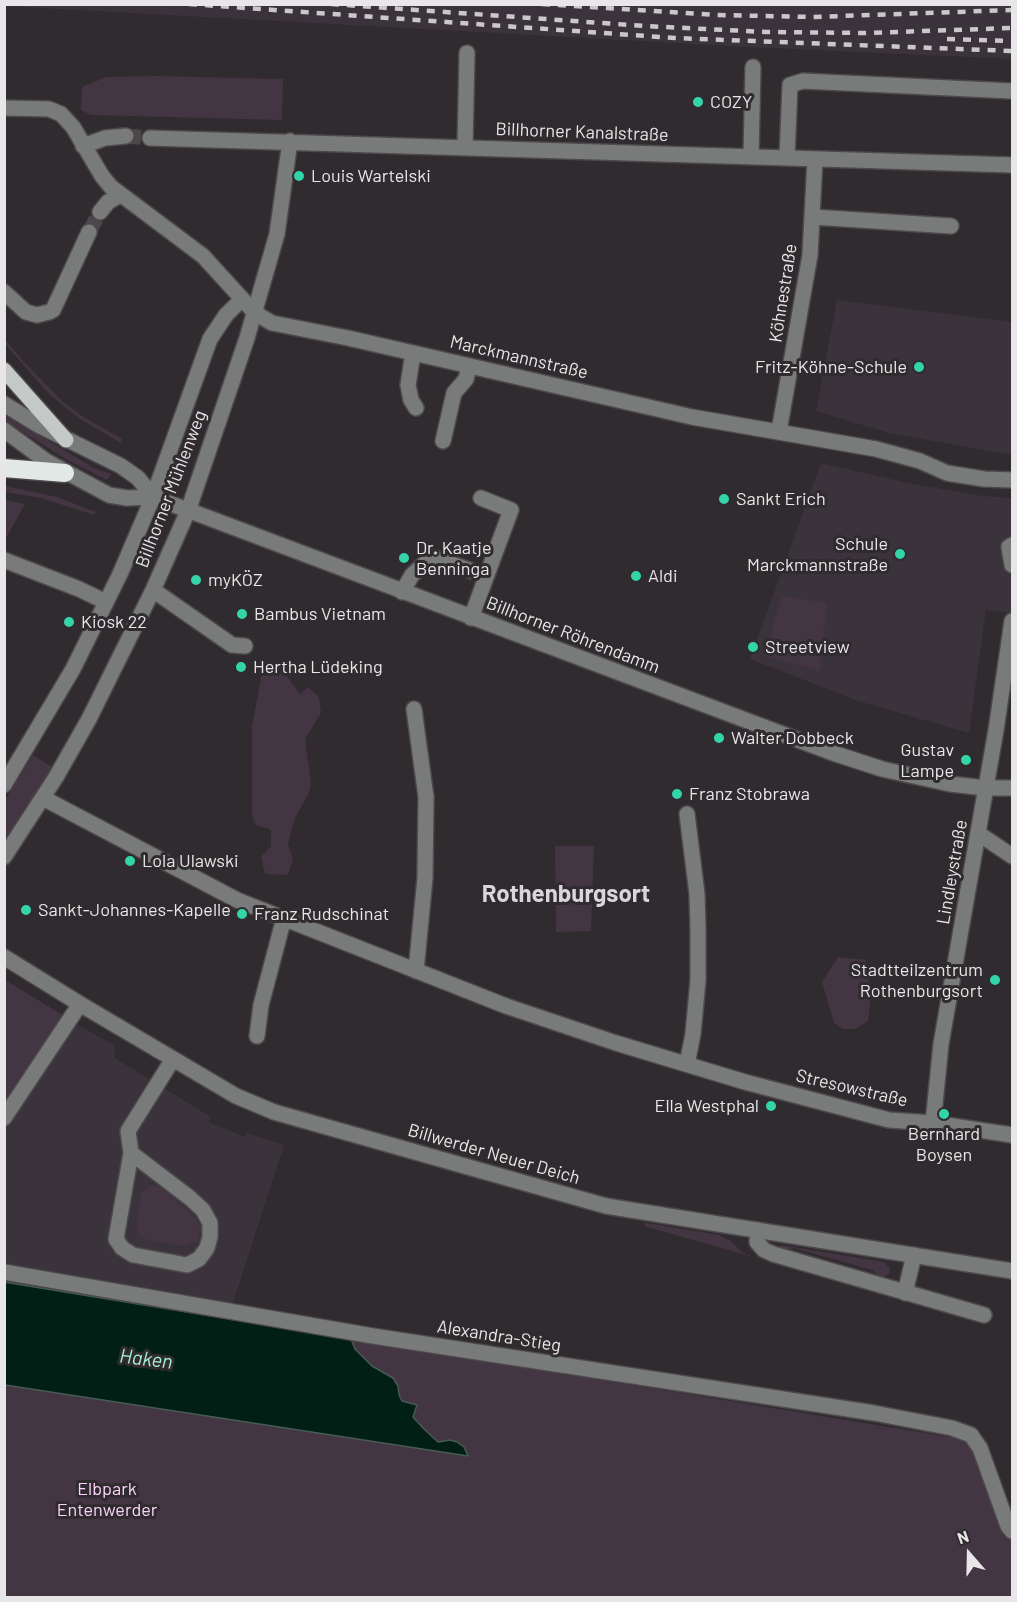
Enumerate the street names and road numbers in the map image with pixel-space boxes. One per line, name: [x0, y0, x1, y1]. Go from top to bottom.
street label: Billhorner Kanalstraße: [495, 118, 669, 146]
street label: Köhnestraße: [765, 242, 801, 344]
street label: Marckmannstraße: [448, 331, 590, 383]
street label: Billhorner Mühlenweg: [131, 407, 211, 571]
street label: Billhorner Röhrendamm: [483, 592, 663, 678]
street label: Lindleystraße: [932, 818, 972, 926]
street label: Stresowstraße: [794, 1065, 910, 1111]
street label: Billwerder Neuer Deich: [405, 1119, 583, 1189]
street label: Alexandra-Stieg: [435, 1316, 563, 1356]

